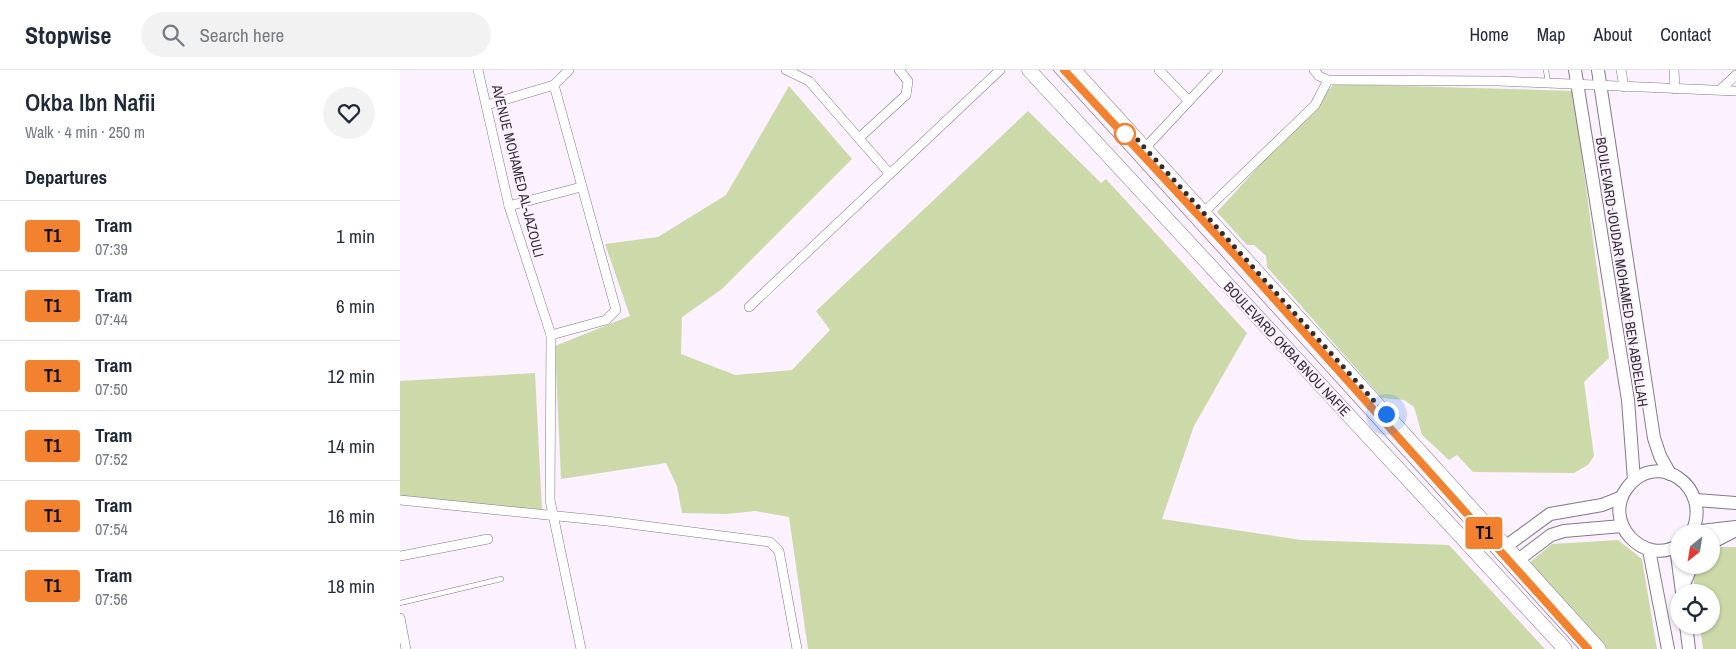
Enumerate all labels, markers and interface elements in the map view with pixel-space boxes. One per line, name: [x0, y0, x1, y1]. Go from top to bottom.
search box: [141, 12, 491, 57]
text: Stopwise: [25, 19, 111, 51]
icon: search: [159, 21, 187, 49]
text: Search here: [199, 22, 284, 48]
text: Home: [1469, 22, 1509, 47]
text: Map: [1537, 22, 1566, 47]
text: About: [1594, 22, 1632, 47]
text: Contact: [1660, 22, 1711, 47]
street label: AVENUE MOHAMED AL-JAZOULI: [488, 82, 548, 259]
text: Okba Ibn Nafii: [25, 86, 156, 118]
button: heart: [323, 87, 375, 139]
text: Walk · 4 min · 250 m: [25, 121, 145, 143]
unlabelled marker: [1114, 123, 1136, 145]
street label: BOULEVARD JOUDAR MOHAMED BEN ABDELLAH: [1592, 136, 1652, 408]
text: Departures: [25, 164, 107, 190]
text: Tram: [95, 212, 132, 238]
text: T1: [44, 223, 61, 248]
text: 1 min: [336, 223, 375, 249]
text: 07:39: [95, 238, 128, 260]
street label: BOULEVARD OKBA BNOU NAFIE: [1220, 278, 1354, 420]
text: Tram: [95, 282, 132, 308]
text: T1: [44, 293, 61, 318]
text: 6 min: [336, 293, 375, 319]
text: 07:44: [95, 308, 128, 330]
text: Tram: [95, 352, 132, 378]
text: T1: [44, 363, 61, 388]
text: 12 min: [327, 363, 375, 389]
text: 07:50: [95, 378, 128, 400]
your location: [1374, 402, 1399, 427]
text: Tram: [95, 422, 132, 448]
text: T1: [44, 433, 61, 458]
text: 14 min: [327, 433, 375, 459]
text: 07:52: [95, 448, 128, 470]
text: Tram: [95, 492, 132, 518]
text: T1: [44, 503, 61, 528]
text: 16 min: [327, 503, 375, 529]
line badge: T1: [1462, 517, 1506, 549]
text: 07:54: [95, 518, 128, 540]
text: T1: [1475, 520, 1493, 545]
north arrow: [1670, 524, 1720, 574]
map controls: [1670, 524, 1720, 634]
text: Tram: [95, 562, 132, 588]
text: T1: [44, 573, 61, 598]
text: 18 min: [327, 573, 375, 599]
button: locate: [1670, 584, 1720, 634]
text: 07:56: [95, 588, 128, 610]

